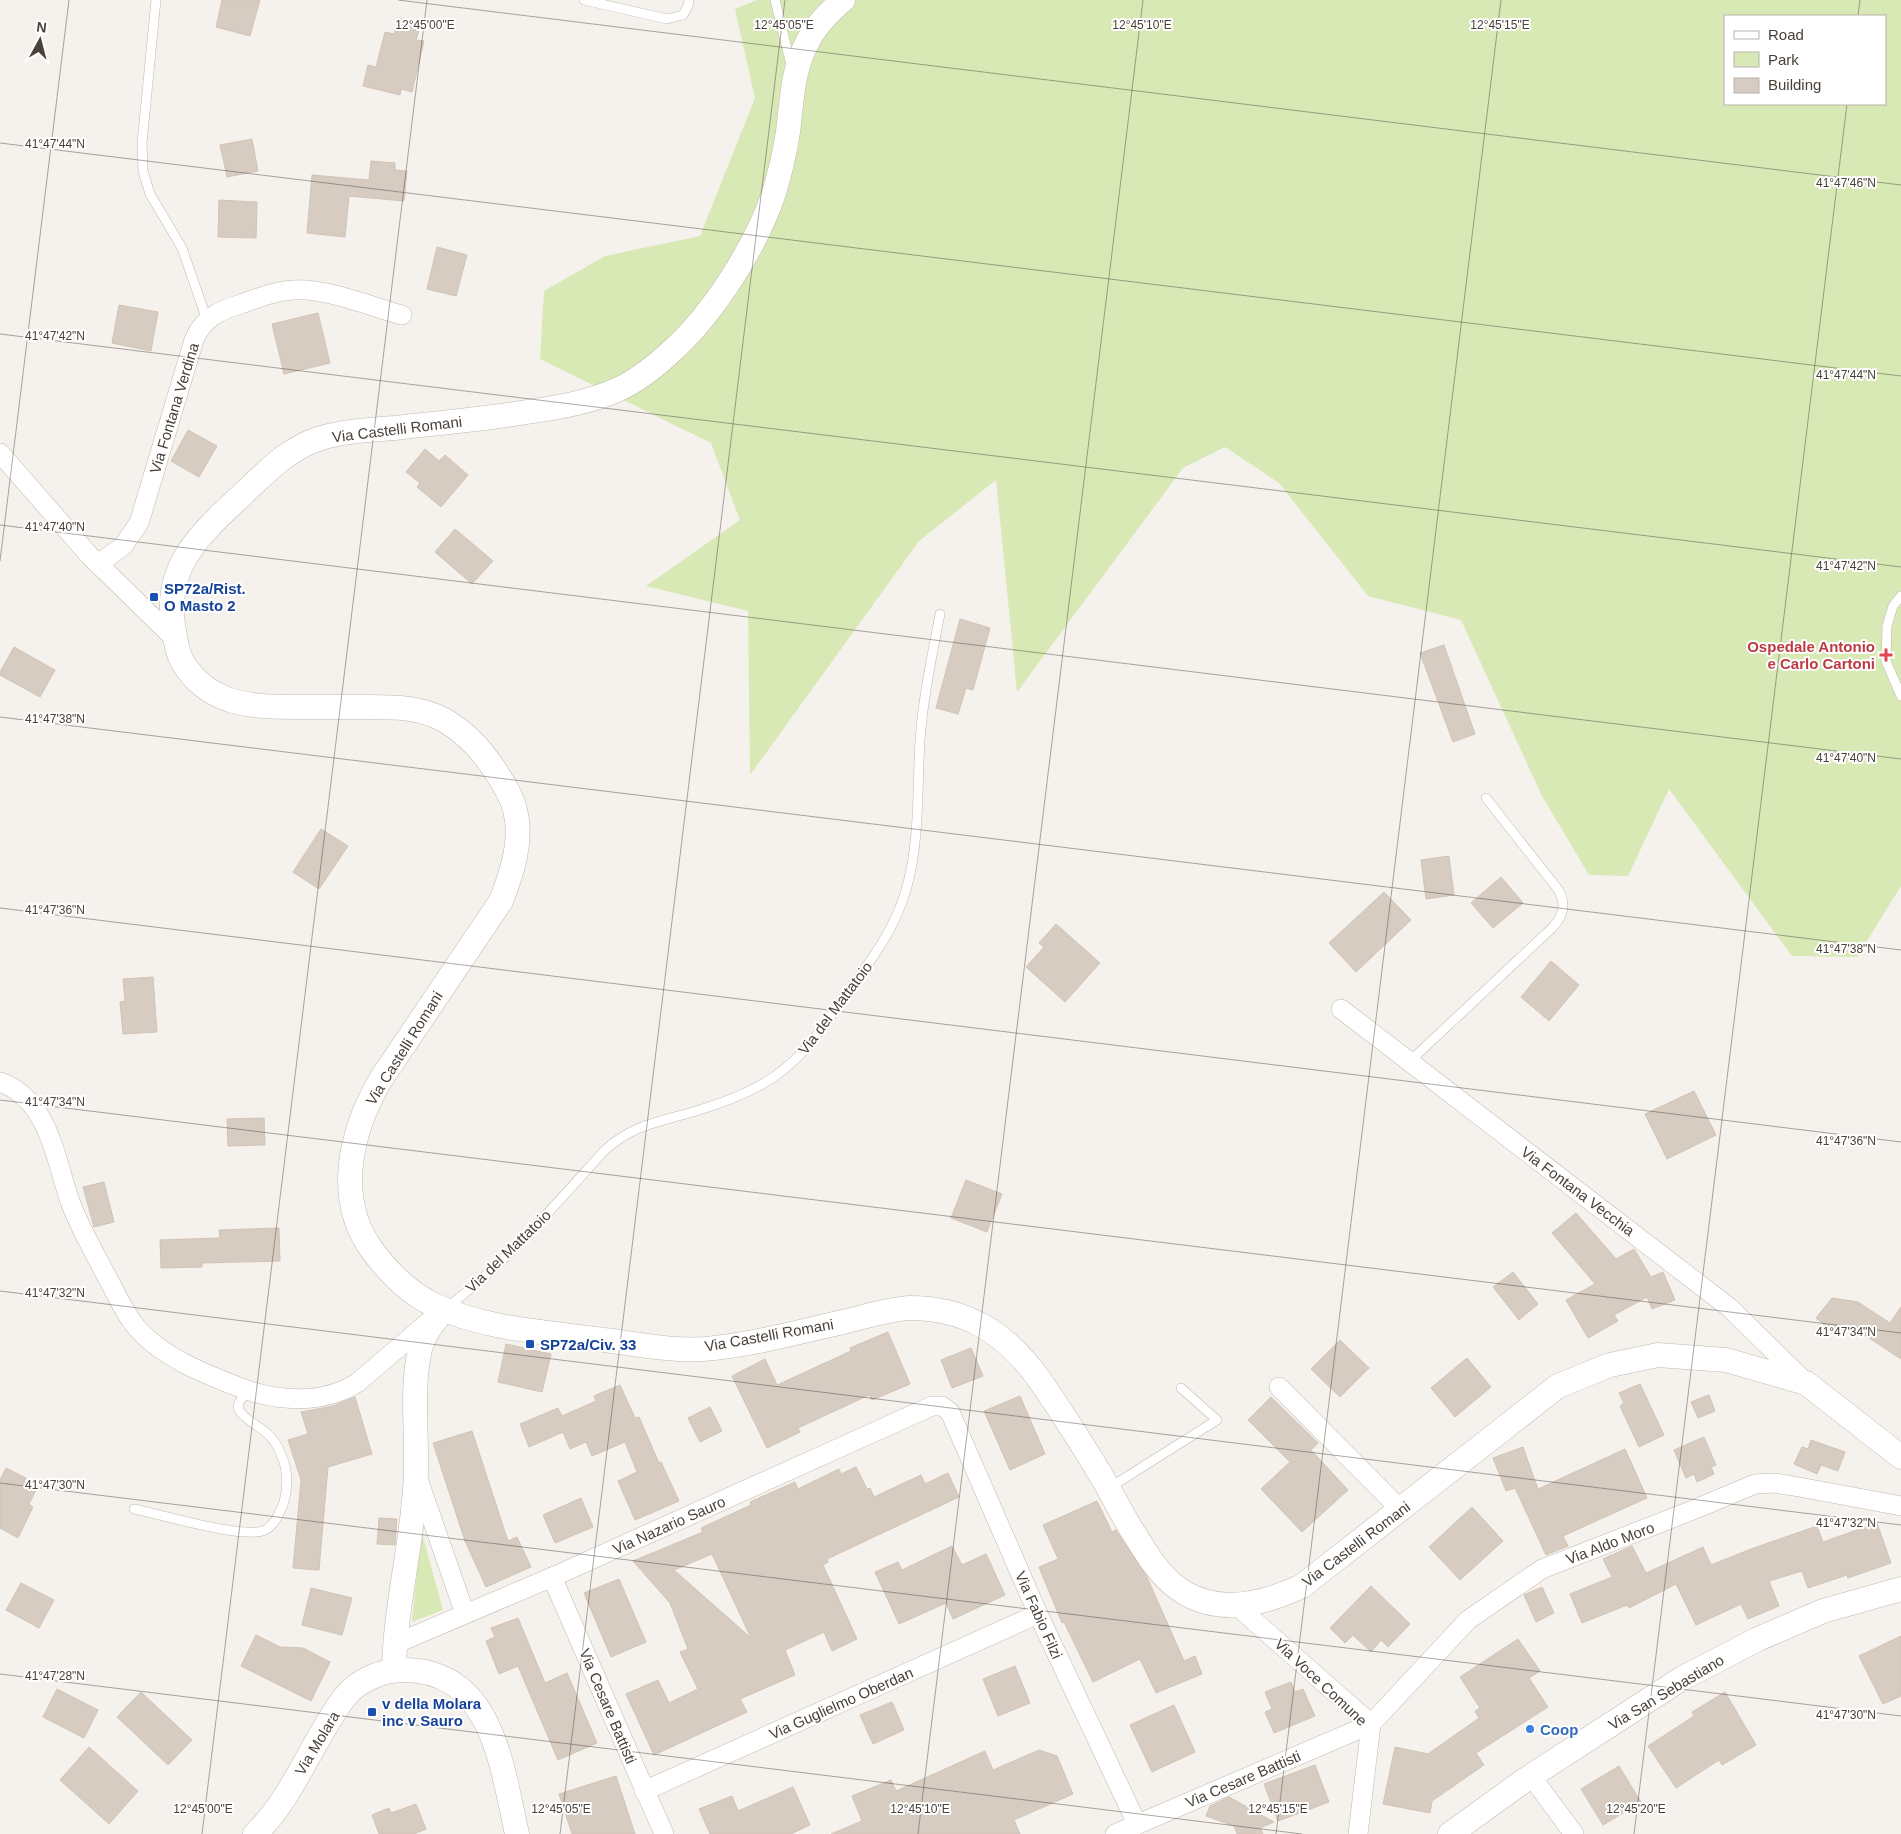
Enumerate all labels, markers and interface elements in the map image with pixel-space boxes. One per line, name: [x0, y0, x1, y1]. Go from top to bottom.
north arrow: [15, 15, 65, 65]
legend: [1724, 15, 1886, 105]
text: 12°45'00"E: [395, 18, 455, 32]
text: 12°45'05"E: [754, 18, 814, 32]
text: 12°45'10"E: [1112, 18, 1172, 32]
text: 12°45'15"E: [1470, 18, 1530, 32]
text: N: [36, 19, 48, 36]
text: Road: [1768, 26, 1804, 43]
text: Park: [1768, 51, 1799, 68]
text: Building: [1768, 76, 1821, 93]
text: 41°47'44"N: [25, 137, 85, 151]
text: 41°47'46"N: [1816, 176, 1876, 190]
text: 41°47'42"N: [25, 329, 85, 343]
street label: Via Fontana Verdina: [146, 340, 202, 475]
text: 41°47'44"N: [1816, 368, 1876, 382]
street label: Via Castelli Romani: [331, 413, 463, 445]
text: 41°47'40"N: [25, 520, 85, 534]
text: 41°47'42"N: [1816, 559, 1876, 573]
place label: SP72a/Rist. O Masto 2: [164, 580, 246, 614]
marker: SP72a/Rist. O Masto 2: [148, 591, 160, 603]
place label: Ospedale Antonio e Carlo Cartoni: [1747, 638, 1875, 672]
marker: Ospedale Antonio e Carlo Cartoni: [1879, 648, 1893, 662]
text: 41°47'38"N: [25, 712, 85, 726]
text: 41°47'40"N: [1816, 751, 1876, 765]
text: 41°47'36"N: [25, 903, 85, 917]
text: 41°47'38"N: [1816, 942, 1876, 956]
street label: Via del Mattatoio: [795, 958, 875, 1058]
street label: Via Castelli Romani: [362, 988, 446, 1108]
text: 41°47'34"N: [25, 1095, 85, 1109]
text: 41°47'36"N: [1816, 1134, 1876, 1148]
street label: Via Fontana Vecchia: [1518, 1143, 1638, 1240]
street label: Via del Mattatoio: [462, 1206, 554, 1296]
text: 41°47'32"N: [25, 1286, 85, 1300]
street label: Via Castelli Romani: [703, 1315, 835, 1355]
text: 41°47'34"N: [1816, 1325, 1876, 1339]
place label: SP72a/Civ. 33: [540, 1336, 636, 1353]
marker: SP72a/Civ. 33: [524, 1338, 536, 1350]
text: 41°47'30"N: [25, 1478, 85, 1492]
street label: Via Nazario Sauro: [610, 1493, 728, 1557]
street label: Via Castelli Romani: [1299, 1498, 1413, 1590]
text: 41°47'32"N: [1816, 1516, 1876, 1530]
street label: Via Aldo Moro: [1563, 1518, 1657, 1568]
street label: Via Fabio Filzi: [1012, 1569, 1066, 1661]
street label: Via Voce Comune: [1271, 1635, 1371, 1729]
street label: Via Cesare Battisti: [576, 1646, 640, 1766]
street label: Via San Sebastiano: [1605, 1651, 1727, 1733]
street label: Via Guglielmo Oberdan: [766, 1664, 916, 1742]
text: 41°47'28"N: [25, 1669, 85, 1683]
place label: v della Molara inc v Sauro: [382, 1695, 482, 1729]
marker: v della Molara inc v Sauro: [366, 1706, 378, 1718]
street label: Via Molara: [291, 1707, 343, 1778]
text: 41°47'30"N: [1816, 1708, 1876, 1722]
place label: Coop: [1540, 1721, 1578, 1738]
marker: Coop: [1524, 1723, 1536, 1735]
street label: Via Cesare Battisti: [1183, 1747, 1303, 1811]
text: 12°45'00"E: [173, 1802, 233, 1816]
text: 12°45'05"E: [531, 1802, 591, 1816]
text: 12°45'10"E: [890, 1802, 950, 1816]
text: 12°45'15"E: [1248, 1802, 1308, 1816]
text: 12°45'20"E: [1606, 1802, 1666, 1816]

